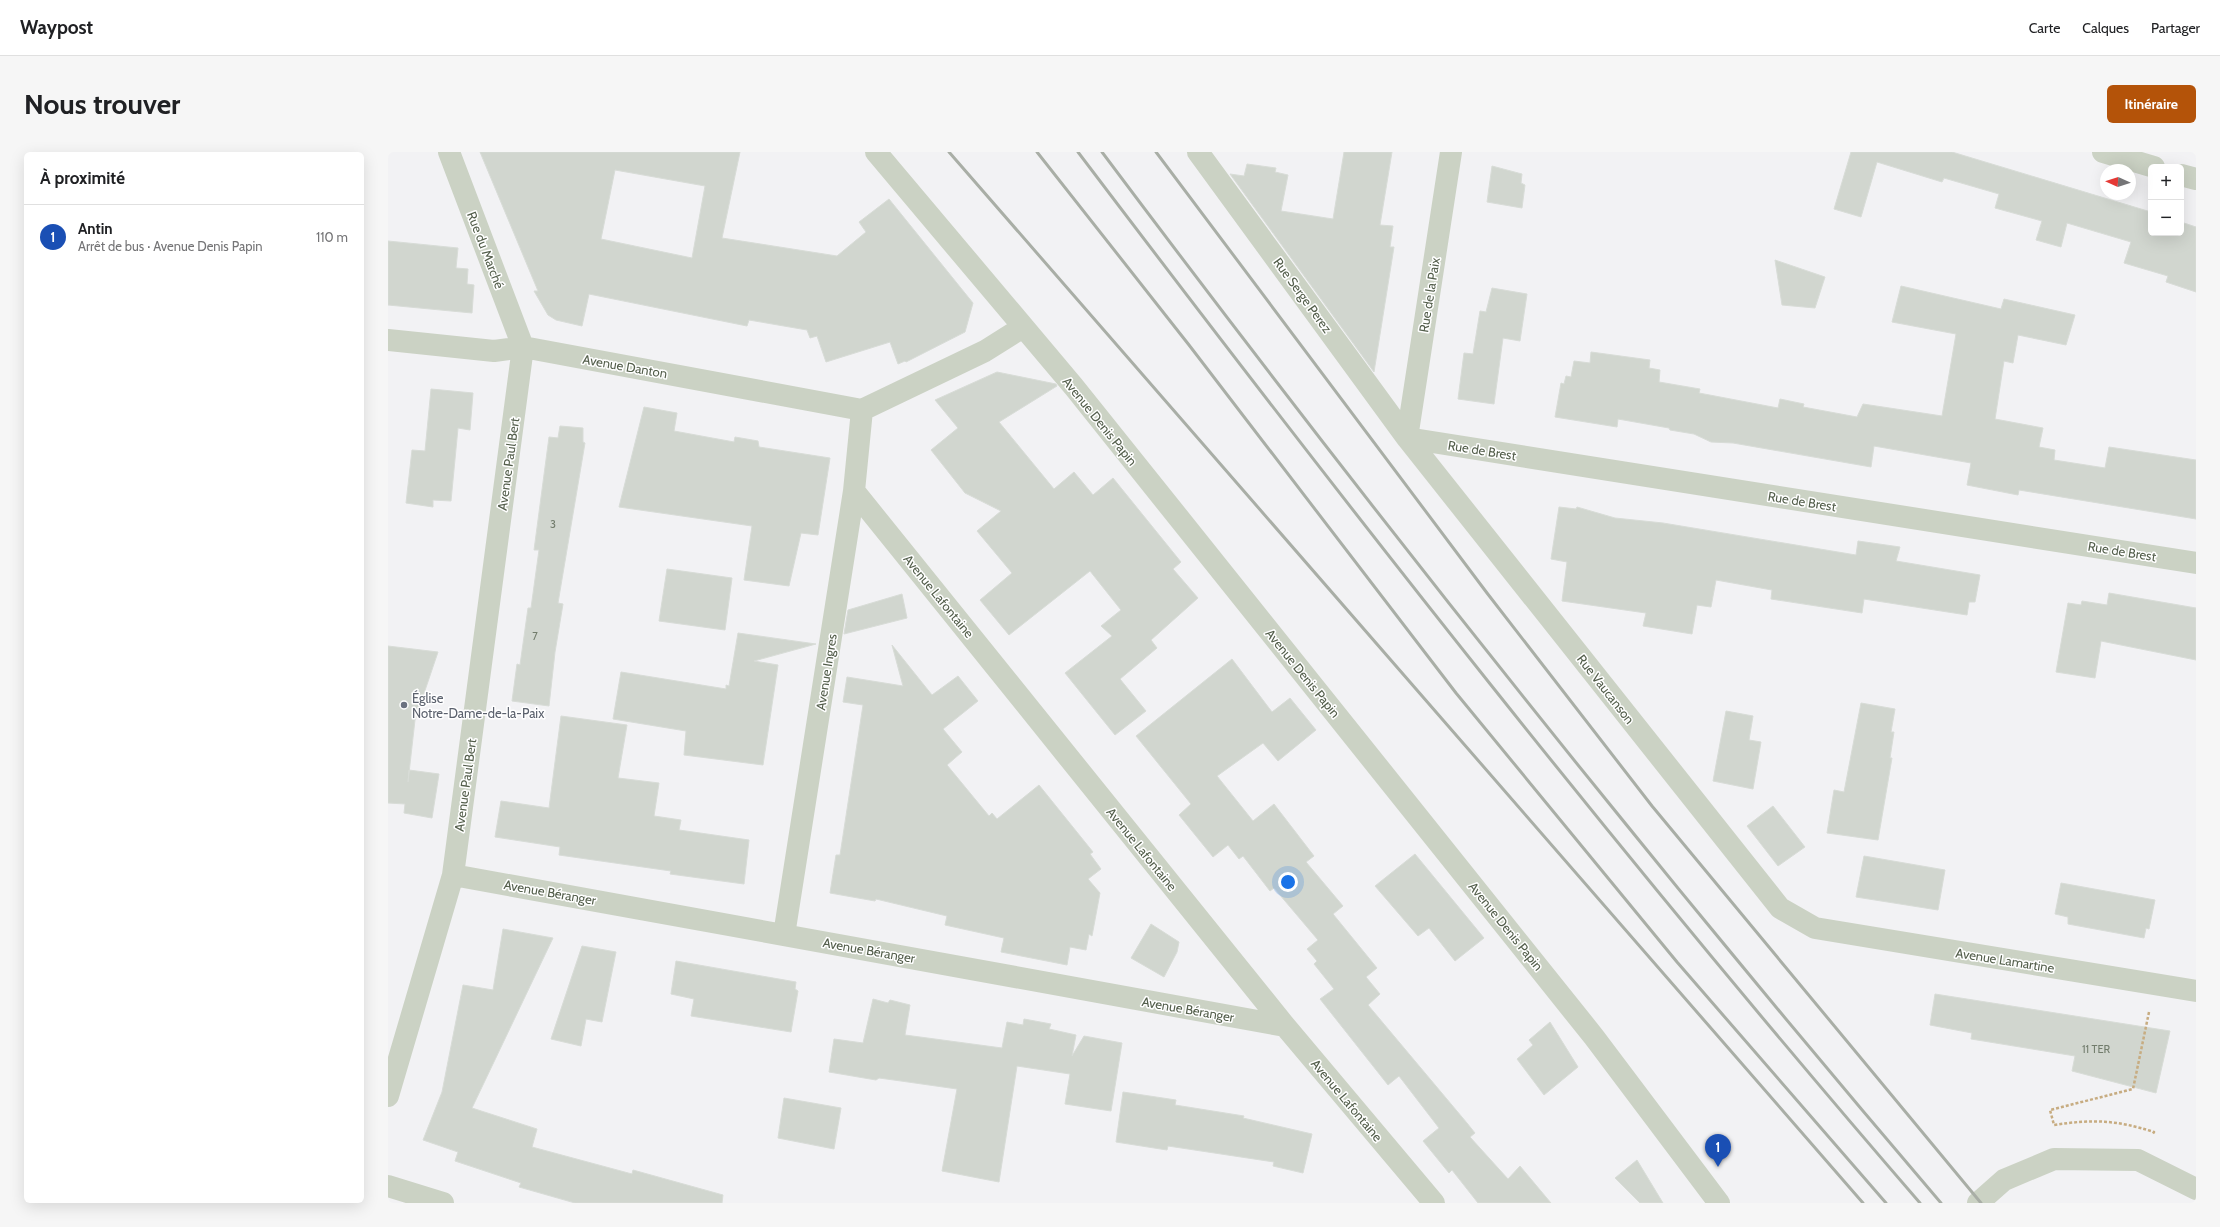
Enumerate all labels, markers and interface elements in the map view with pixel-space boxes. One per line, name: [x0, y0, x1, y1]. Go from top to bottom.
text: Waypost: [20, 16, 93, 39]
text: Carte: [2029, 19, 2060, 37]
text: Calques: [2082, 19, 2129, 37]
text: Partager: [2151, 19, 2200, 37]
button: Itinéraire: [2107, 85, 2196, 123]
text: Nous trouver: [24, 87, 180, 121]
north arrow: [2100, 164, 2136, 200]
map controls: [2148, 164, 2184, 236]
button: +: [2148, 164, 2184, 200]
text: À proximité: [40, 168, 125, 188]
button: −: [2148, 200, 2184, 236]
street label: Rue du Marché: [464, 209, 508, 291]
text: Antin: [78, 220, 113, 238]
text: 1: [51, 229, 55, 245]
text: 110 m: [316, 229, 348, 245]
text: Arrêt de bus · Avenue Denis Papin: [78, 238, 262, 254]
street label: Rue Serge Perez: [1270, 254, 1336, 336]
street label: Rue de la Paix: [1415, 256, 1443, 334]
street label: Avenue Danton: [581, 351, 669, 381]
street label: Avenue Denis Papin: [1059, 374, 1141, 468]
street label: Avenue Paul Bert: [494, 416, 523, 511]
street label: Rue de Brest: [1447, 437, 1518, 463]
street label: Rue de Brest: [1767, 488, 1838, 514]
house number: 3: [550, 517, 556, 531]
street label: Rue de Brest: [2087, 538, 2158, 564]
street label: Avenue Lafontaine: [900, 551, 978, 641]
street label: Avenue Denis Papin: [1262, 626, 1344, 720]
house number: 7: [532, 629, 538, 643]
street label: Avenue Ingres: [812, 632, 840, 711]
street label: Rue Vaucanson: [1574, 651, 1638, 727]
place label: Église Notre-Dame-de-la-Paix: [412, 689, 545, 721]
marker: Église Notre-Dame-de-la-Paix: [399, 700, 409, 710]
street label: Avenue Paul Bert: [451, 737, 480, 832]
street label: Avenue Lafontaine: [1103, 804, 1181, 894]
your location: [1278, 872, 1298, 892]
street label: Avenue Béranger: [503, 876, 598, 908]
street label: Avenue Denis Papin: [1465, 879, 1547, 973]
street label: Avenue Béranger: [822, 934, 917, 966]
street label: Avenue Lamartine: [1955, 944, 2056, 976]
street label: Avenue Béranger: [1141, 993, 1236, 1025]
house number: 11 TER: [2082, 1042, 2110, 1056]
street label: Avenue Lafontaine: [1308, 1056, 1386, 1145]
pin: 1: [1705, 1134, 1731, 1167]

